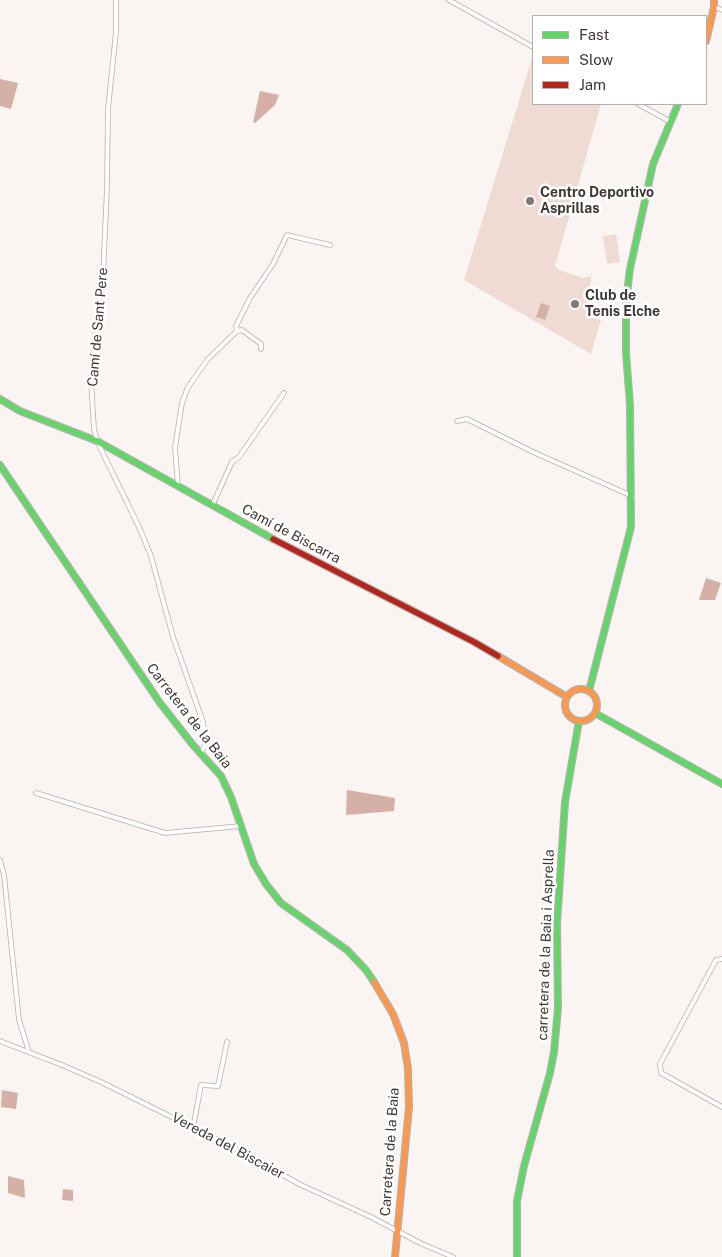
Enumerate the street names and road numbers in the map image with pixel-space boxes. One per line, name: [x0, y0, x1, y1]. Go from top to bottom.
street label: Camí de Sant Pere: [84, 267, 112, 387]
street label: Camí de Biscarra: [239, 501, 343, 567]
street label: Carretera de la Baia: [143, 660, 235, 772]
street label: carretera de la Baia i Asprella: [534, 849, 558, 1041]
street label: Carretera de la Baia: [377, 1087, 403, 1217]
street label: Vereda del Biscaier: [169, 1109, 287, 1183]

